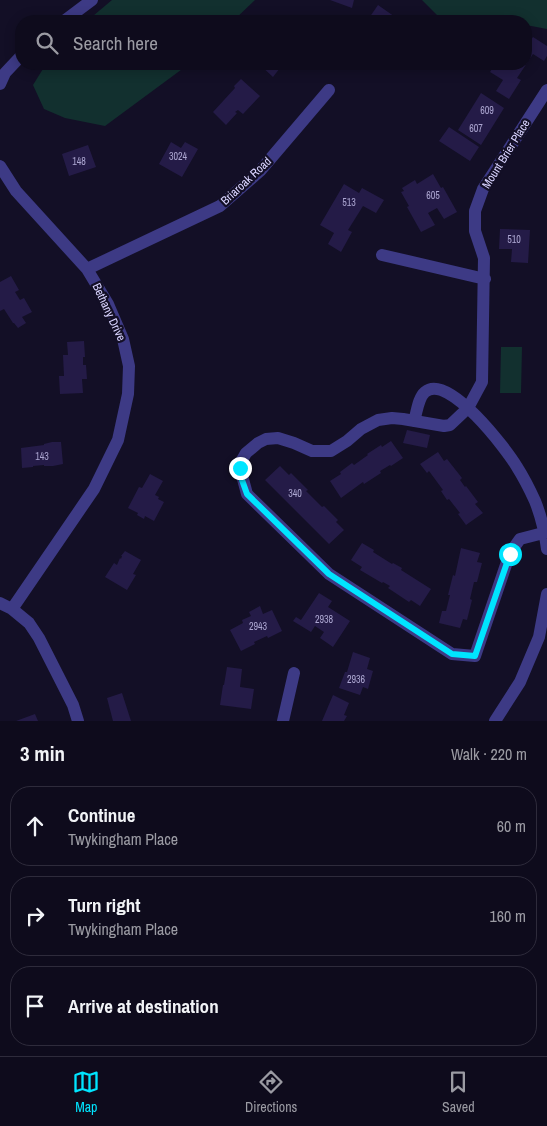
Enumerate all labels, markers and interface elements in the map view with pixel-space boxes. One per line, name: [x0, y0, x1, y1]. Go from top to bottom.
search box: [15, 15, 532, 70]
icon: search: [33, 29, 61, 57]
text: Search here: [73, 30, 158, 56]
house number: 609: [480, 104, 494, 117]
street label: Mount Brier Place: [478, 116, 534, 192]
house number: 607: [469, 122, 483, 135]
house number: 3024: [169, 150, 188, 163]
street label: Briaroak Road: [217, 154, 275, 208]
house number: 148: [72, 155, 86, 168]
house number: 605: [426, 189, 440, 202]
house number: 513: [342, 196, 356, 209]
house number: 510: [507, 233, 521, 246]
street label: Bethany Drive: [89, 280, 129, 344]
house number: 143: [35, 450, 49, 463]
route end: [229, 457, 252, 480]
house number: 340: [288, 487, 302, 500]
route start: [499, 543, 522, 566]
house number: 2938: [315, 613, 334, 626]
house number: 2943: [249, 620, 268, 633]
house number: 2936: [347, 673, 366, 686]
text: 3 min: [20, 739, 65, 768]
text: Walk · 220 m: [451, 743, 527, 765]
text: Continue: [68, 802, 136, 828]
icon: ahead: [21, 812, 49, 840]
text: 60 m: [497, 815, 526, 837]
text: Twykingham Place: [68, 828, 178, 850]
text: Turn right: [68, 892, 140, 918]
icon: right: [21, 902, 49, 930]
text: 160 m: [490, 905, 526, 927]
text: Twykingham Place: [68, 918, 178, 940]
icon: arrive: [21, 992, 49, 1020]
text: Arrive at destination: [68, 993, 219, 1019]
tab: Map: [72, 1068, 100, 1116]
tab: Directions: [245, 1068, 297, 1116]
tab: Saved: [442, 1068, 475, 1116]

